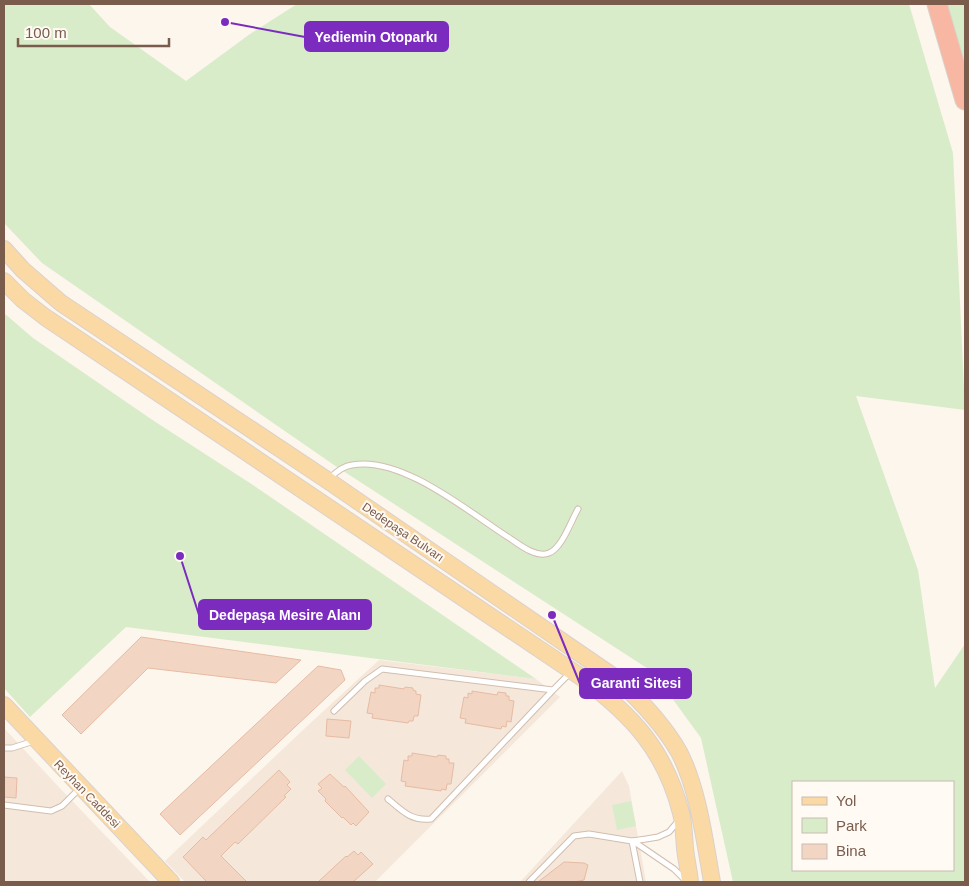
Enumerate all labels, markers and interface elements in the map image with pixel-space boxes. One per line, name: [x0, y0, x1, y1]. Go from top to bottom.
scale bar: [18, 15, 169, 47]
callout: Yediemin Otoparkı: [305, 22, 448, 51]
text: 100 m: [25, 24, 67, 41]
text: Yediemin Otoparkı: [315, 29, 437, 45]
street label: Dedepaşa Bulvarı: [360, 500, 446, 564]
callout: Dedepaşa Mesire Alanı: [199, 600, 371, 629]
text: Dedepaşa Mesire Alanı: [209, 607, 361, 623]
callout: Garanti Sitesi: [580, 669, 691, 698]
text: Garanti Sitesi: [591, 675, 681, 691]
street label: Reyhan Caddesi: [51, 757, 123, 831]
legend: [792, 781, 954, 871]
text: Yol: [836, 792, 856, 809]
text: Park: [836, 817, 867, 834]
text: Bina: [836, 842, 867, 859]

